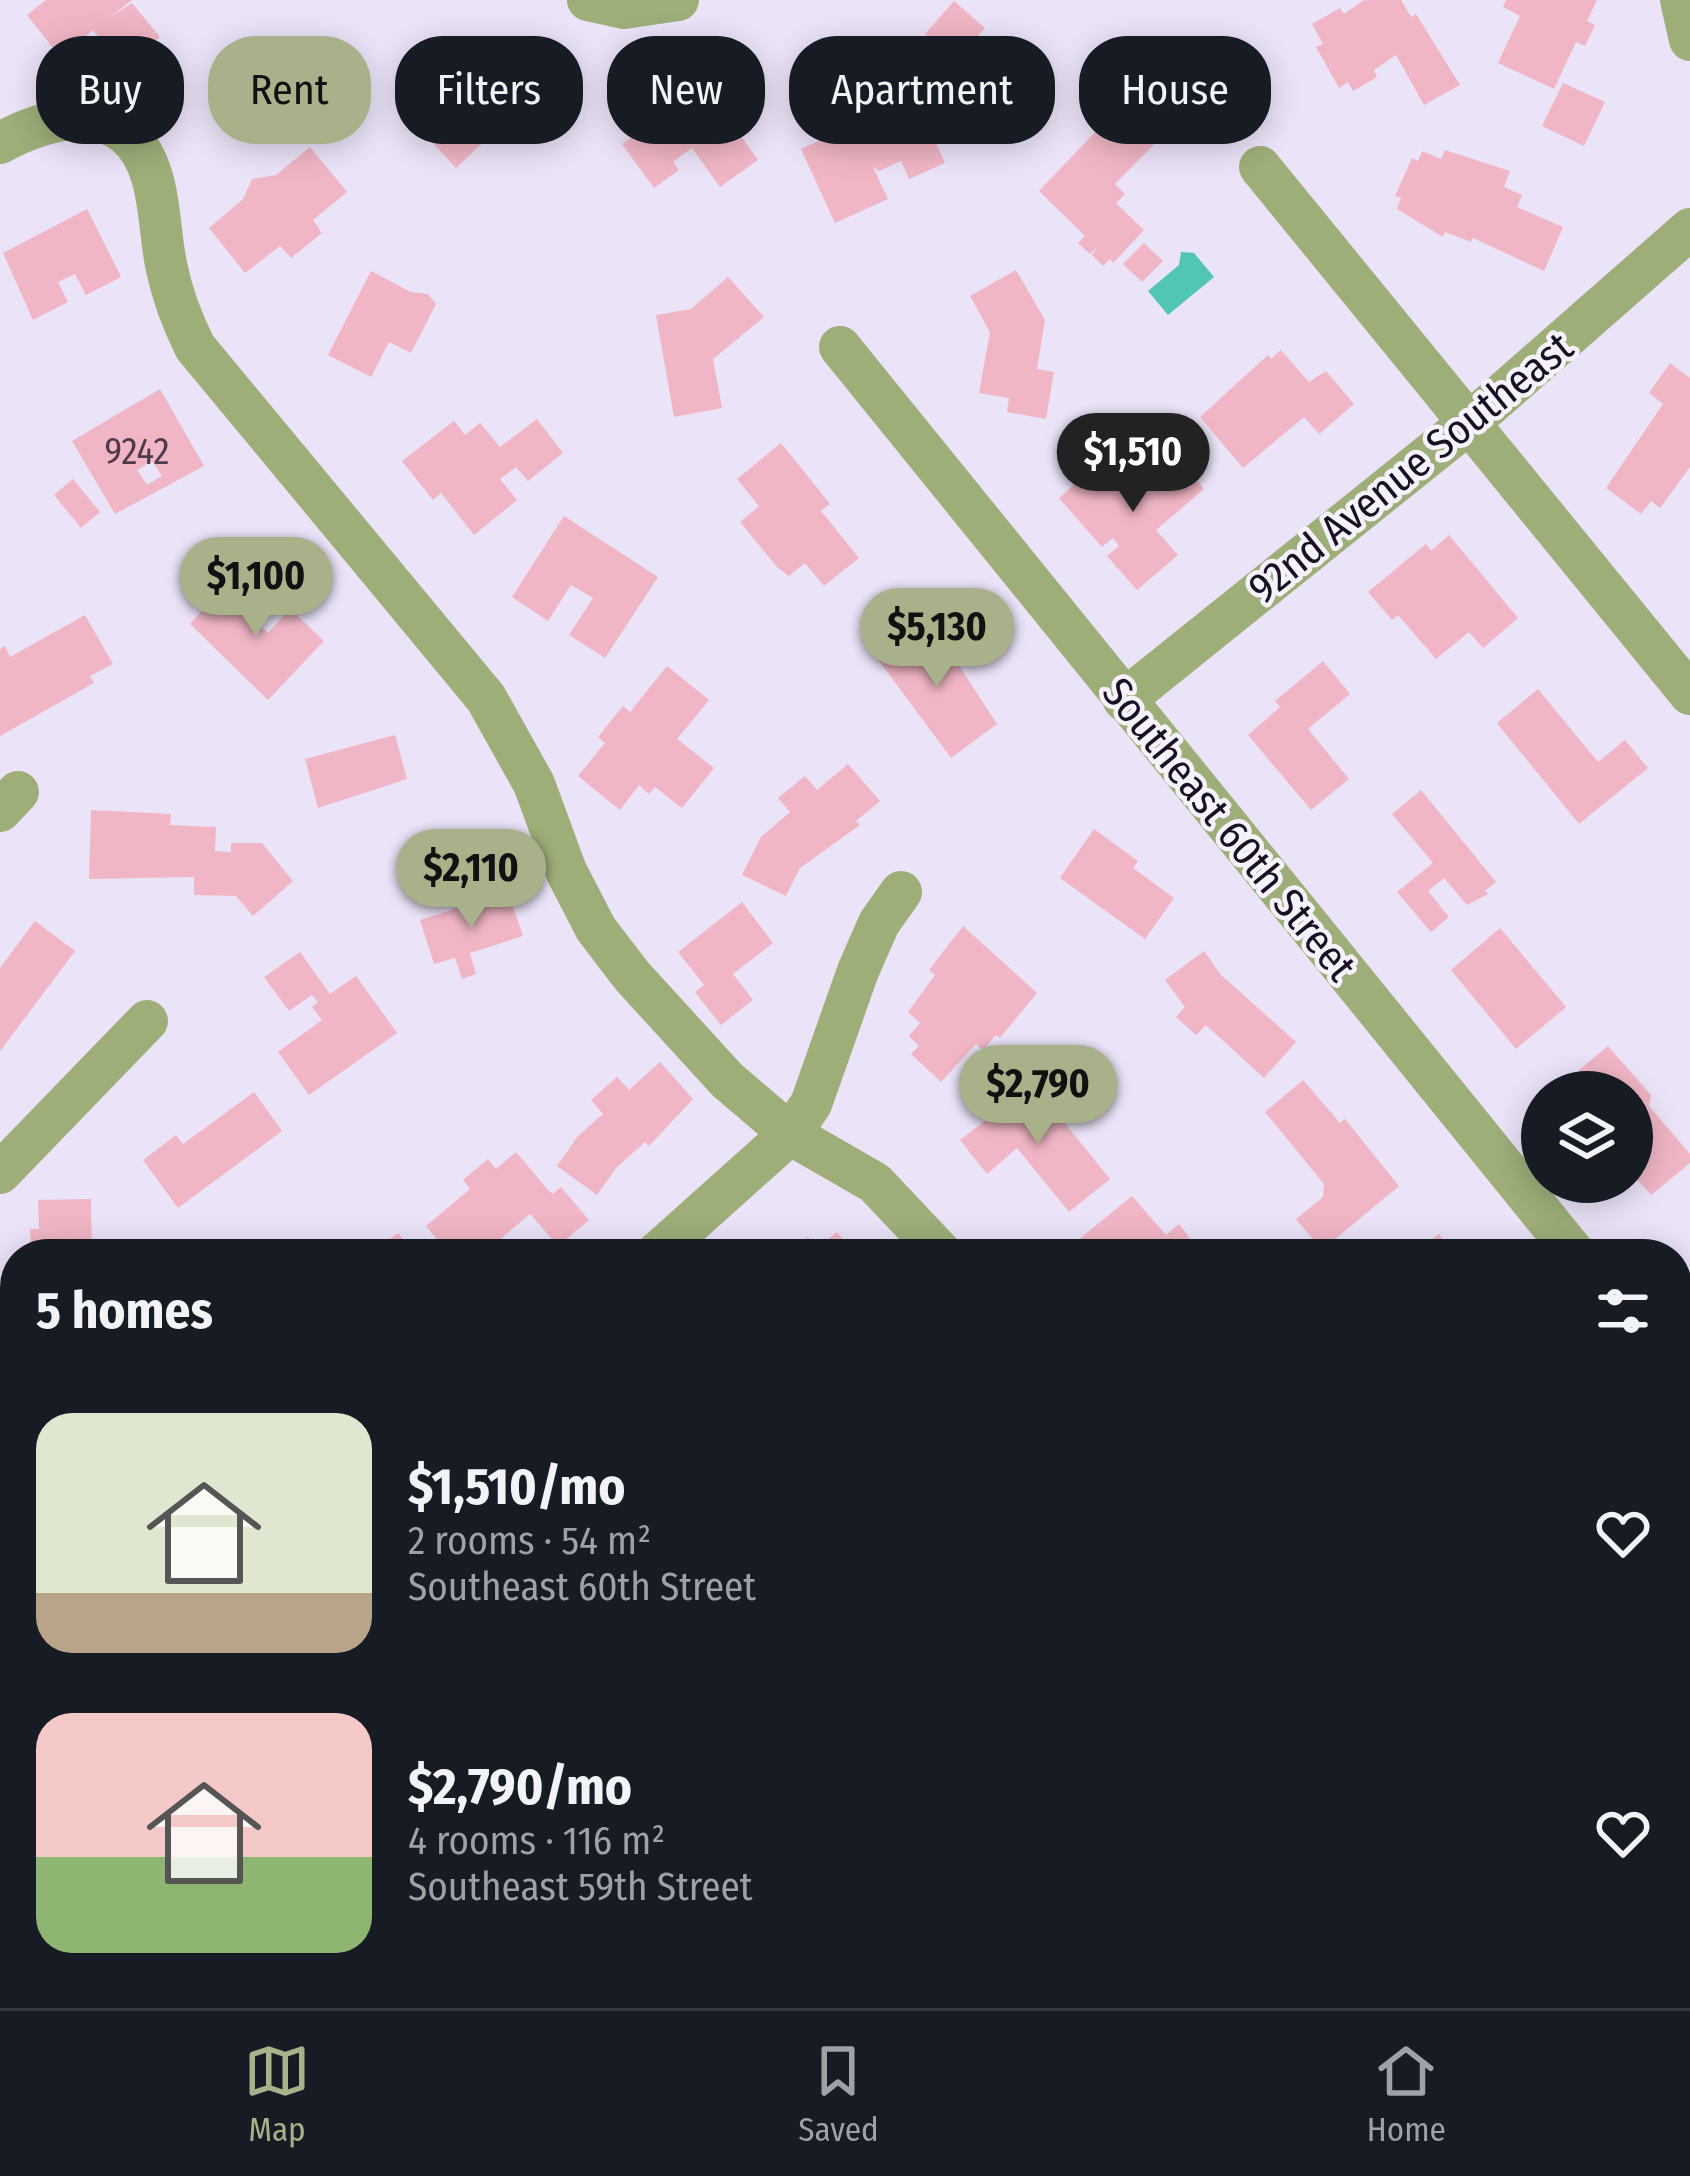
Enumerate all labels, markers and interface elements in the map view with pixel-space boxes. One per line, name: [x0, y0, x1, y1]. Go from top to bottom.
chip: Buy: [36, 36, 184, 144]
chip: Rent: [208, 36, 371, 144]
chip: Filters: [395, 36, 583, 144]
chip: New: [607, 36, 765, 144]
chip: Apartment: [789, 36, 1055, 144]
chip: House: [1079, 36, 1271, 144]
street label: 92nd Avenue Southeast: [1239, 322, 1583, 614]
pin: $1,510: [1035, 413, 1231, 515]
text: $1,510: [1084, 429, 1182, 475]
house number: 9242: [105, 430, 169, 474]
pin: $1,100: [158, 537, 354, 639]
text: $1,100: [207, 553, 305, 599]
pin: $5,130: [839, 588, 1035, 690]
text: $5,130: [887, 604, 987, 650]
street label: Southeast 60th Street: [1092, 668, 1367, 991]
pin: $2,110: [373, 829, 569, 931]
text: $2,110: [423, 845, 519, 891]
pin: $2,790: [940, 1045, 1136, 1147]
text: $2,790: [986, 1061, 1090, 1107]
map controls: [1521, 1071, 1653, 1203]
button: layers: [1521, 1071, 1653, 1203]
icon: filters: [1590, 1278, 1656, 1344]
text: 5 homes: [36, 1280, 213, 1342]
text: $1,510/mo: [408, 1456, 625, 1518]
icon: home: [132, 1461, 276, 1605]
icon: heart: [1590, 1500, 1656, 1566]
text: 2 rooms · 54 m²: [408, 1518, 651, 1564]
text: Southeast 60th Street: [408, 1564, 756, 1610]
text: $2,790/mo: [408, 1756, 632, 1818]
icon: home: [132, 1761, 276, 1905]
icon: heart: [1590, 1800, 1656, 1866]
text: 4 rooms · 116 m²: [408, 1818, 665, 1864]
text: Southeast 59th Street: [408, 1864, 753, 1910]
tab: Map: [244, 2038, 310, 2150]
tab: Saved: [798, 2038, 879, 2150]
tab: Home: [1367, 2038, 1446, 2150]

